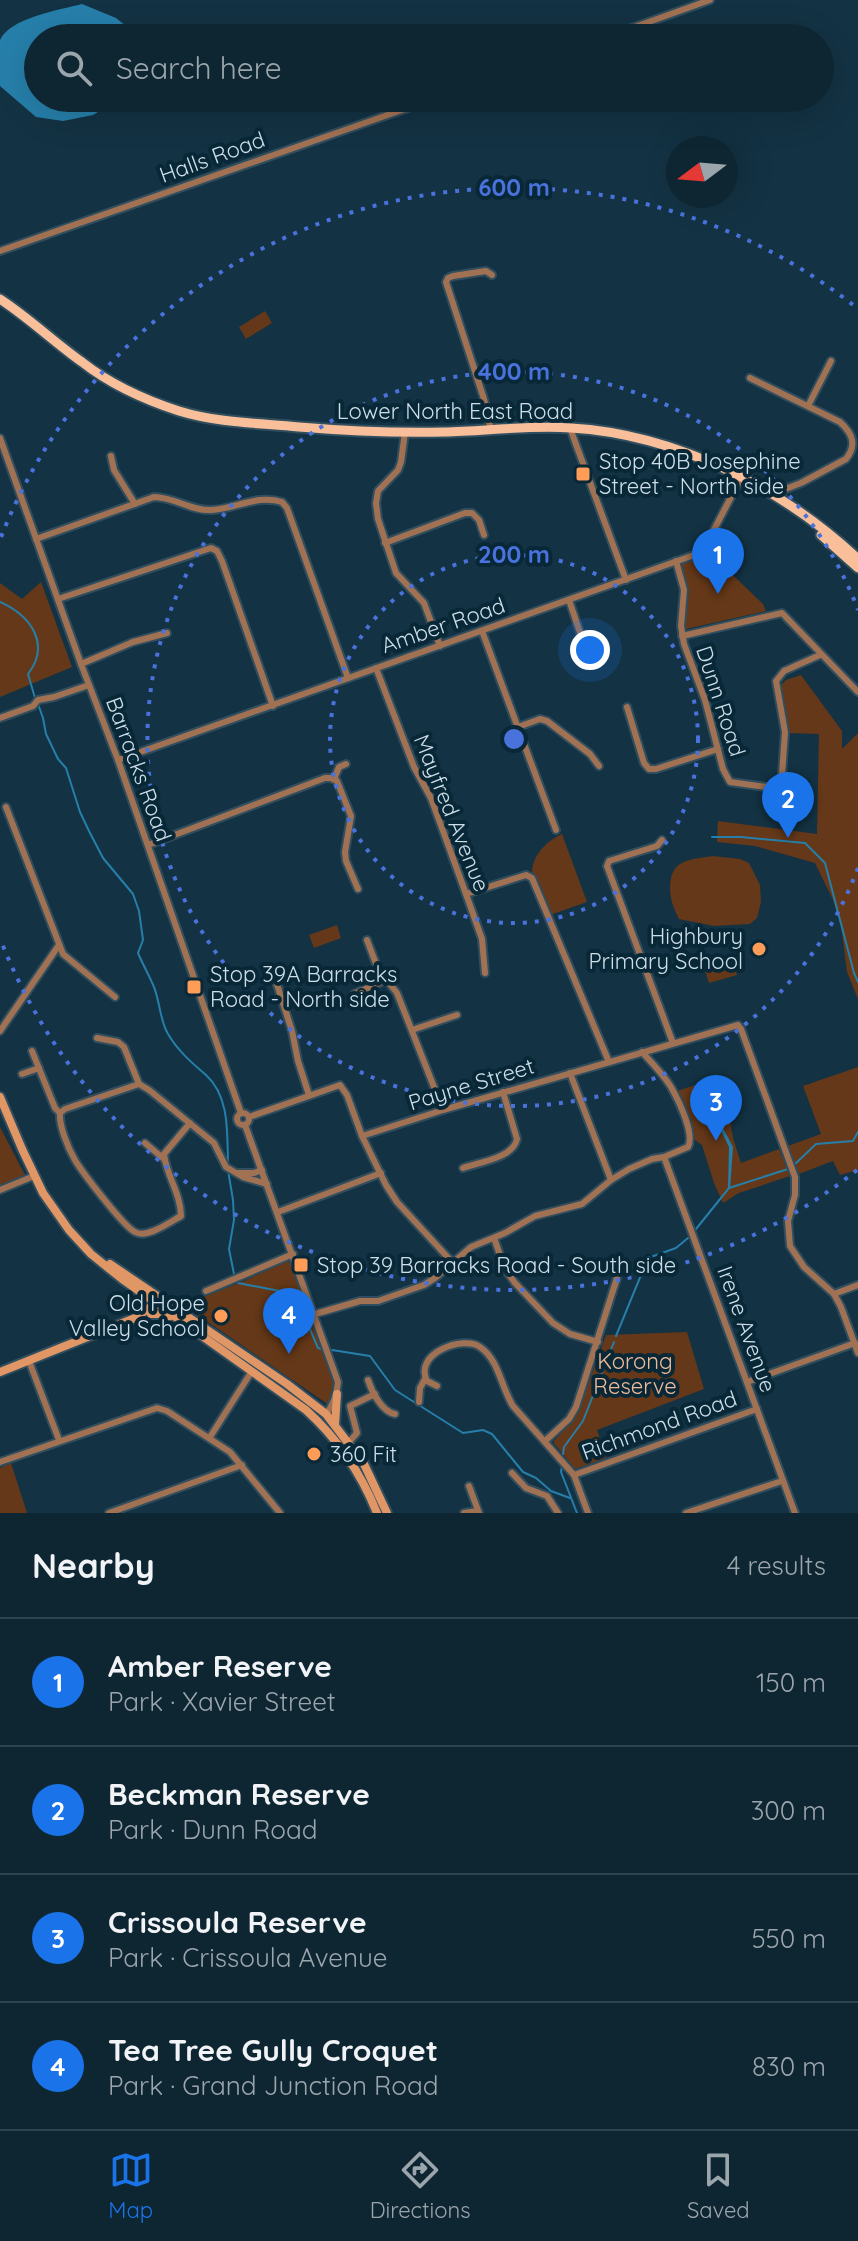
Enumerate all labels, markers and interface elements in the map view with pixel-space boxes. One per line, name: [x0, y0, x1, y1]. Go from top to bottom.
search box: [24, 24, 834, 112]
icon: search: [52, 46, 96, 90]
text: Search here: [116, 49, 282, 87]
street label: Halls Road: [155, 125, 269, 189]
north arrow: [666, 136, 738, 208]
text: 600 m: [478, 172, 550, 202]
text: 400 m: [478, 356, 550, 386]
street label: Lower North East Road: [337, 397, 573, 425]
place label: Stop 40B Josephine Street - North side: [599, 447, 801, 500]
marker: Stop 40B Josephine Street - North side: [574, 465, 592, 483]
pin: 1: [692, 528, 744, 594]
text: 200 m: [478, 539, 550, 569]
street label: Amber Road: [377, 591, 509, 659]
your location: [570, 630, 610, 670]
street label: Dunn Road: [690, 642, 752, 760]
street label: Barracks Road: [100, 693, 178, 845]
centre of rings: [500, 725, 528, 753]
street label: Mayfred Avenue: [408, 730, 496, 896]
pin: 2: [762, 772, 814, 838]
place label: Highbury Primary School: [588, 922, 743, 975]
marker: Highbury Primary School: [750, 940, 768, 958]
place label: Stop 39A Barracks Road - North side: [210, 960, 397, 1013]
marker: Stop 39A Barracks Road - North side: [185, 978, 203, 996]
street label: Payne Street: [405, 1052, 537, 1116]
pin: 3: [690, 1075, 742, 1141]
place label: Stop 39 Barracks Road - South side: [317, 1251, 676, 1279]
marker: Stop 39 Barracks Road - South side: [292, 1256, 310, 1274]
street label: Irene Avenue: [711, 1262, 783, 1396]
pin: 4: [263, 1288, 315, 1354]
place label: Old Hope Valley School: [69, 1289, 205, 1342]
marker: Old Hope Valley School: [212, 1307, 230, 1325]
park label: Korong Reserve: [593, 1347, 677, 1400]
street label: Richmond Road: [577, 1384, 741, 1466]
place label: 360 Fit: [330, 1440, 397, 1468]
marker: 360 Fit: [305, 1445, 323, 1463]
text: Nearby: [32, 1544, 155, 1587]
text: 4 results: [727, 1549, 826, 1582]
text: Amber Reserve: [108, 1647, 332, 1685]
text: 1: [53, 1666, 63, 1699]
text: 150 m: [756, 1666, 826, 1699]
text: Park · Xavier Street: [108, 1685, 336, 1718]
text: Beckman Reserve: [108, 1775, 370, 1813]
text: 2: [51, 1794, 65, 1827]
text: 300 m: [751, 1794, 826, 1827]
text: Park · Dunn Road: [108, 1813, 317, 1846]
text: Crissoula Reserve: [108, 1903, 367, 1941]
text: 3: [51, 1922, 65, 1955]
text: 550 m: [751, 1922, 826, 1955]
text: Park · Crissoula Avenue: [108, 1941, 388, 1974]
text: Tea Tree Gully Croquet: [108, 2031, 438, 2069]
text: 4: [50, 2050, 66, 2083]
text: 830 m: [752, 2050, 826, 2083]
text: Park · Grand Junction Road: [108, 2069, 439, 2102]
tab: Map: [108, 2148, 153, 2224]
tab: Directions: [370, 2148, 470, 2224]
tab: Saved: [687, 2148, 750, 2224]

